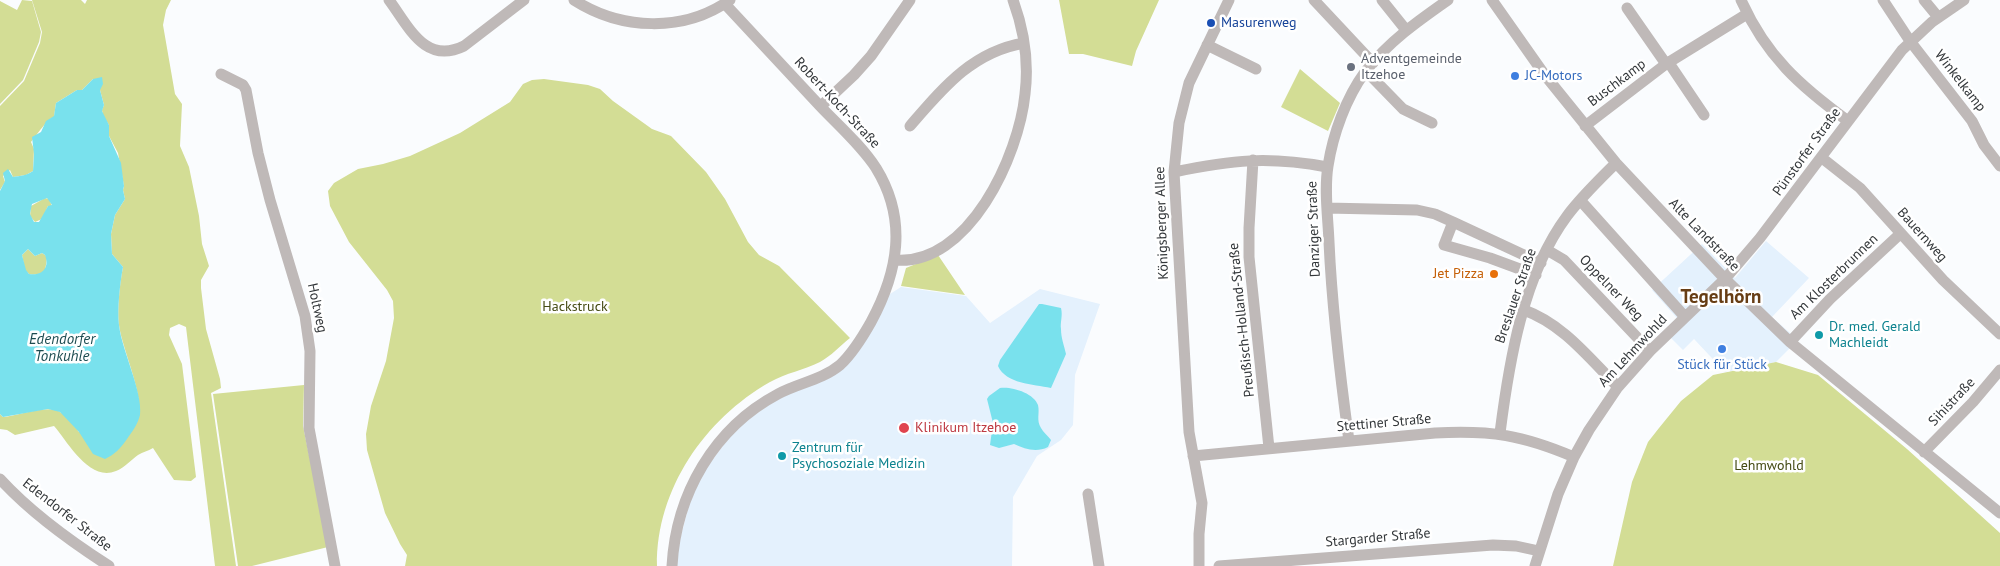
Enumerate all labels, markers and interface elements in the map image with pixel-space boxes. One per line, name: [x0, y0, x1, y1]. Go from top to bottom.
place label: Masurenweg: [1221, 15, 1297, 31]
marker: Masurenweg: [1205, 17, 1217, 29]
street label: Winkelkamp: [1931, 47, 1989, 115]
place label: Adventgemeinde Itzehoe: [1361, 51, 1462, 84]
street label: Robert-Koch-Straße: [791, 54, 883, 152]
street label: Buschkamp: [1585, 56, 1649, 110]
marker: Adventgemeinde Itzehoe: [1345, 61, 1357, 73]
place label: JC-Motors: [1525, 68, 1582, 84]
marker: JC-Motors: [1509, 70, 1521, 82]
street label: Pünstorfer Straße: [1769, 105, 1845, 199]
street label: Königsberger Allee: [1152, 166, 1172, 280]
street label: Danziger Straße: [1304, 181, 1324, 277]
street label: Alte Landstraße: [1665, 195, 1743, 275]
street label: Bauernweg: [1893, 205, 1951, 265]
street label: Am Klosterbrunnen: [1787, 231, 1881, 323]
street label: Preußisch-Holland-Straße: [1226, 242, 1258, 398]
street label: Breslauer Straße: [1492, 246, 1540, 346]
street label: Oppelner Weg: [1576, 252, 1646, 324]
place label: Jet Pizza: [1433, 266, 1484, 282]
marker: Jet Pizza: [1488, 268, 1500, 280]
street label: Holtweg: [304, 282, 330, 334]
district label: Tegelhörn: [1681, 287, 1761, 309]
park label: Hackstruck: [542, 299, 608, 315]
street label: Am Lehmwohld: [1595, 311, 1671, 391]
place label: Dr. med. Gerald Machleidt: [1829, 319, 1921, 352]
marker: Dr. med. Gerald Machleidt: [1813, 329, 1825, 341]
water label: Edendorfer Tonkuhle: [29, 331, 95, 366]
marker: Stück für Stück: [1716, 343, 1728, 355]
place label: Stück für Stück: [1677, 357, 1767, 373]
street label: Sihistraße: [1925, 374, 1979, 430]
street label: Stettiner Straße: [1336, 410, 1432, 436]
place label: Klinikum Itzehoe: [915, 420, 1016, 436]
marker: Klinikum Itzehoe: [897, 421, 911, 435]
place label: Zentrum für Psychosoziale Medizin: [792, 440, 925, 472]
marker: Zentrum für Psychosoziale Medizin: [776, 450, 788, 462]
park label: Lehmwohld: [1734, 458, 1804, 474]
street label: Edendorfer Straße: [19, 475, 115, 555]
street label: Stargarder Straße: [1325, 525, 1431, 551]

